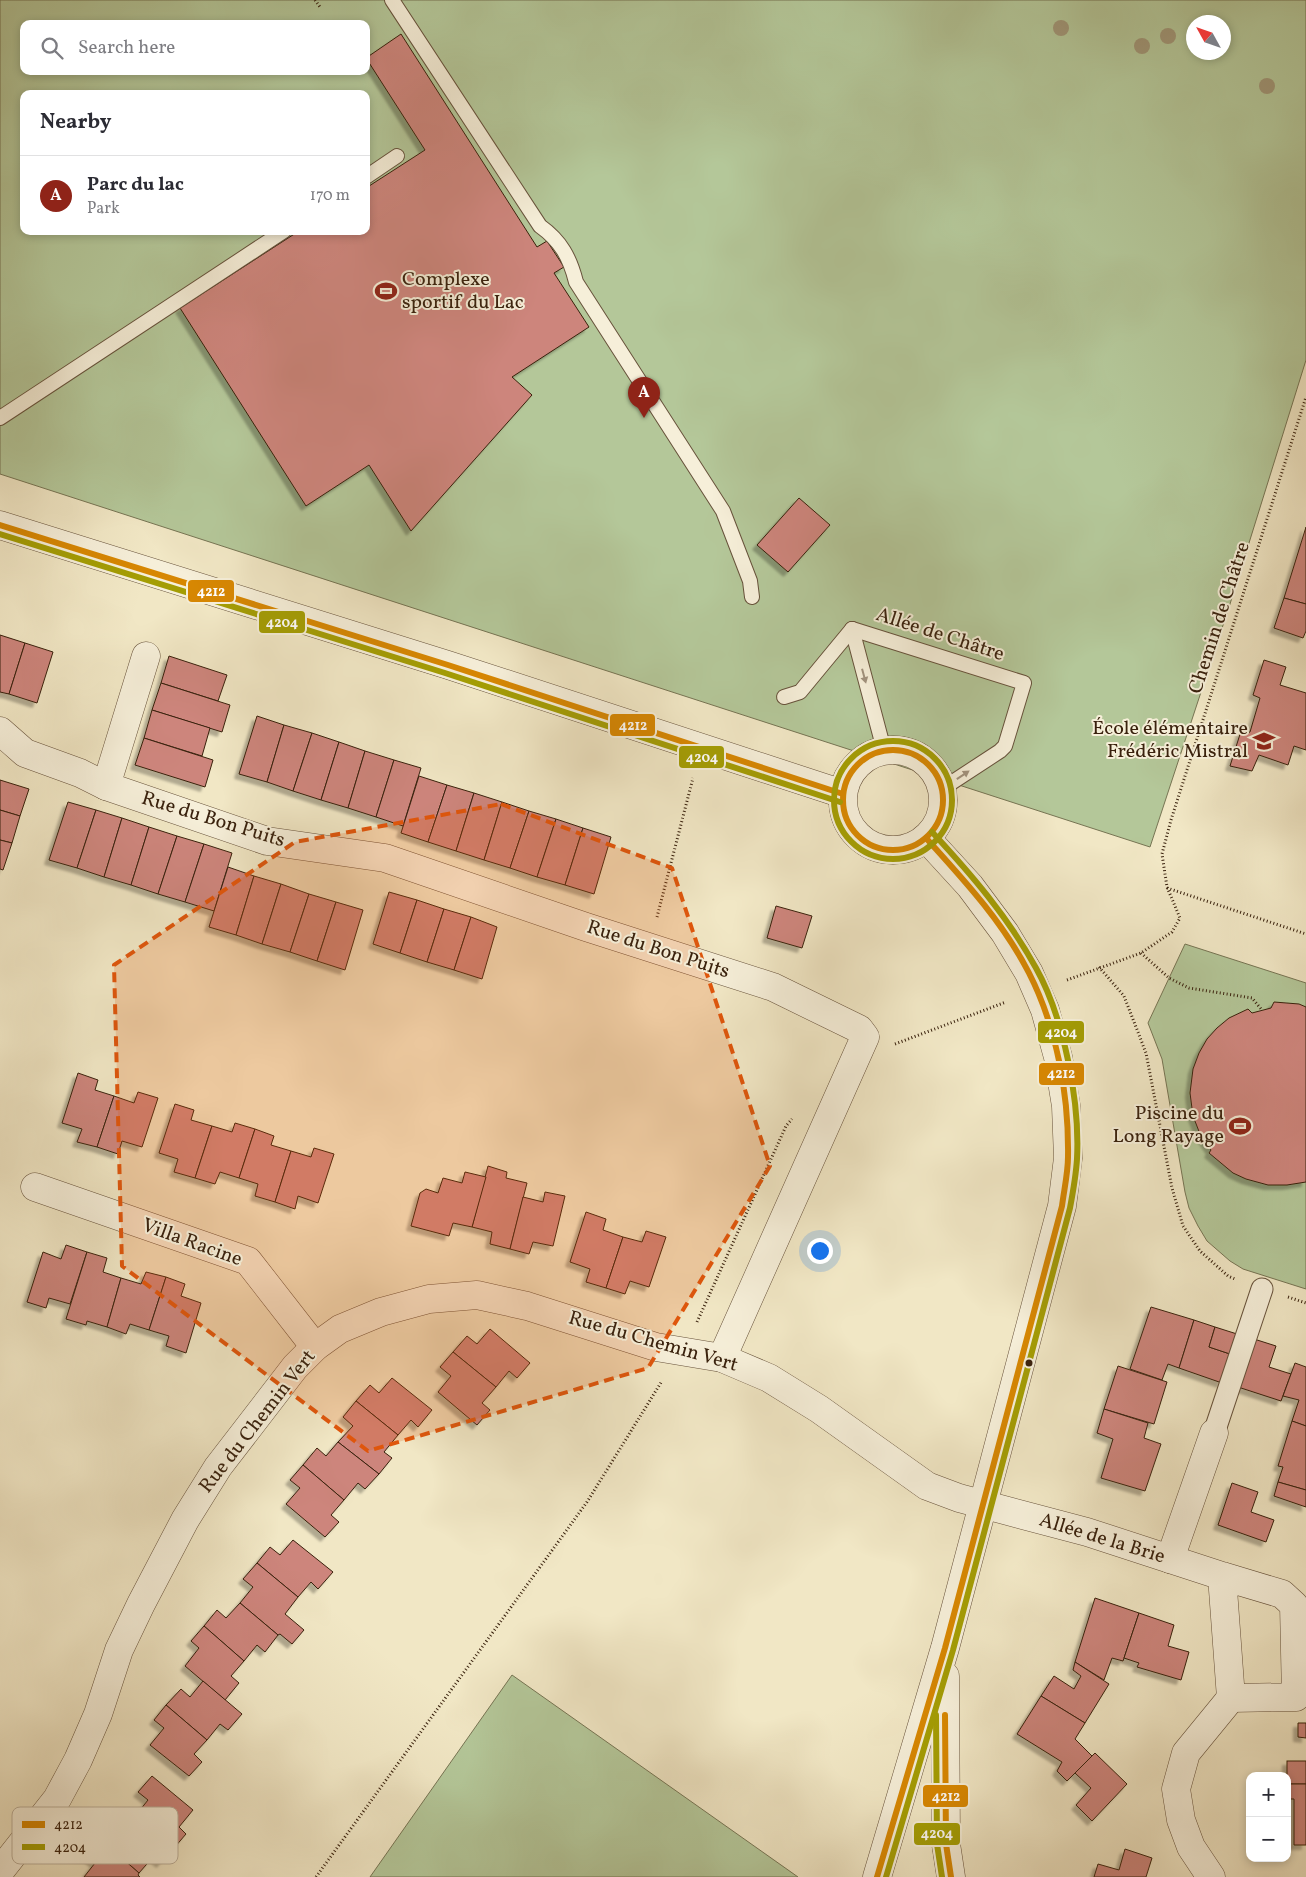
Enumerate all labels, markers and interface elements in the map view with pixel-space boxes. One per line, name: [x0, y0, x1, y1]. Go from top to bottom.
north arrow: [1186, 15, 1231, 60]
search box: [20, 20, 370, 75]
icon: search: [38, 34, 66, 62]
text: Search here: [78, 35, 175, 61]
text: Nearby: [40, 108, 111, 137]
text: Parc du lac: [87, 172, 184, 198]
text: A: [50, 185, 62, 207]
text: 170 m: [310, 185, 350, 207]
text: Park: [87, 198, 120, 220]
place label: Complexe sportif du Lac: [402, 266, 524, 317]
sports icon: Complexe sportif du Lac: [373, 278, 399, 304]
pin: A: [628, 377, 660, 418]
street label: Chemin de Châtre: [1182, 538, 1258, 698]
line badge: 4212: [187, 579, 235, 603]
text: 4212: [197, 583, 225, 602]
street label: Allée de Châtre: [872, 601, 1008, 669]
line badge: 4204: [258, 610, 306, 634]
text: 4204: [266, 614, 299, 633]
one-way arrow: [861, 668, 869, 683]
line badge: 4212: [609, 713, 656, 737]
place label: École élémentaire Frédéric Mistral: [1092, 715, 1248, 766]
text: 4212: [619, 717, 647, 736]
school or university icon: École élémentaire Frédéric Mistral: [1251, 728, 1277, 754]
line badge: 4204: [678, 745, 725, 769]
text: 4204: [686, 749, 719, 768]
one-way arrow: [956, 770, 970, 780]
street label: Rue du Bon Puits: [138, 785, 288, 855]
street label: Rue du Bon Puits: [583, 914, 733, 986]
line badge: 4204: [1037, 1020, 1085, 1044]
text: 4204: [1045, 1024, 1078, 1043]
line badge: 4212: [1038, 1062, 1085, 1086]
text: 4212: [1047, 1065, 1075, 1084]
place label: Piscine du Long Rayage: [1112, 1100, 1224, 1151]
sports icon: Piscine du Long Rayage: [1227, 1113, 1253, 1139]
street label: Villa Racine: [138, 1212, 246, 1274]
your location: [807, 1238, 833, 1264]
street label: Rue du Chemin Vert: [565, 1304, 741, 1380]
street label: Rue du Chemin Vert: [193, 1344, 323, 1500]
unlabelled marker: [1024, 1358, 1034, 1368]
street label: Allée de la Brie: [1036, 1507, 1168, 1571]
map controls: [1246, 1772, 1291, 1862]
button: +: [1246, 1772, 1291, 1817]
line badge: 4212: [922, 1784, 969, 1808]
text: 4212: [932, 1788, 960, 1807]
legend: [12, 1807, 178, 1864]
text: 4212: [54, 1816, 83, 1835]
button: −: [1246, 1817, 1291, 1862]
line badge: 4204: [913, 1822, 961, 1846]
text: 4204: [921, 1825, 954, 1844]
text: 4204: [54, 1839, 86, 1858]

